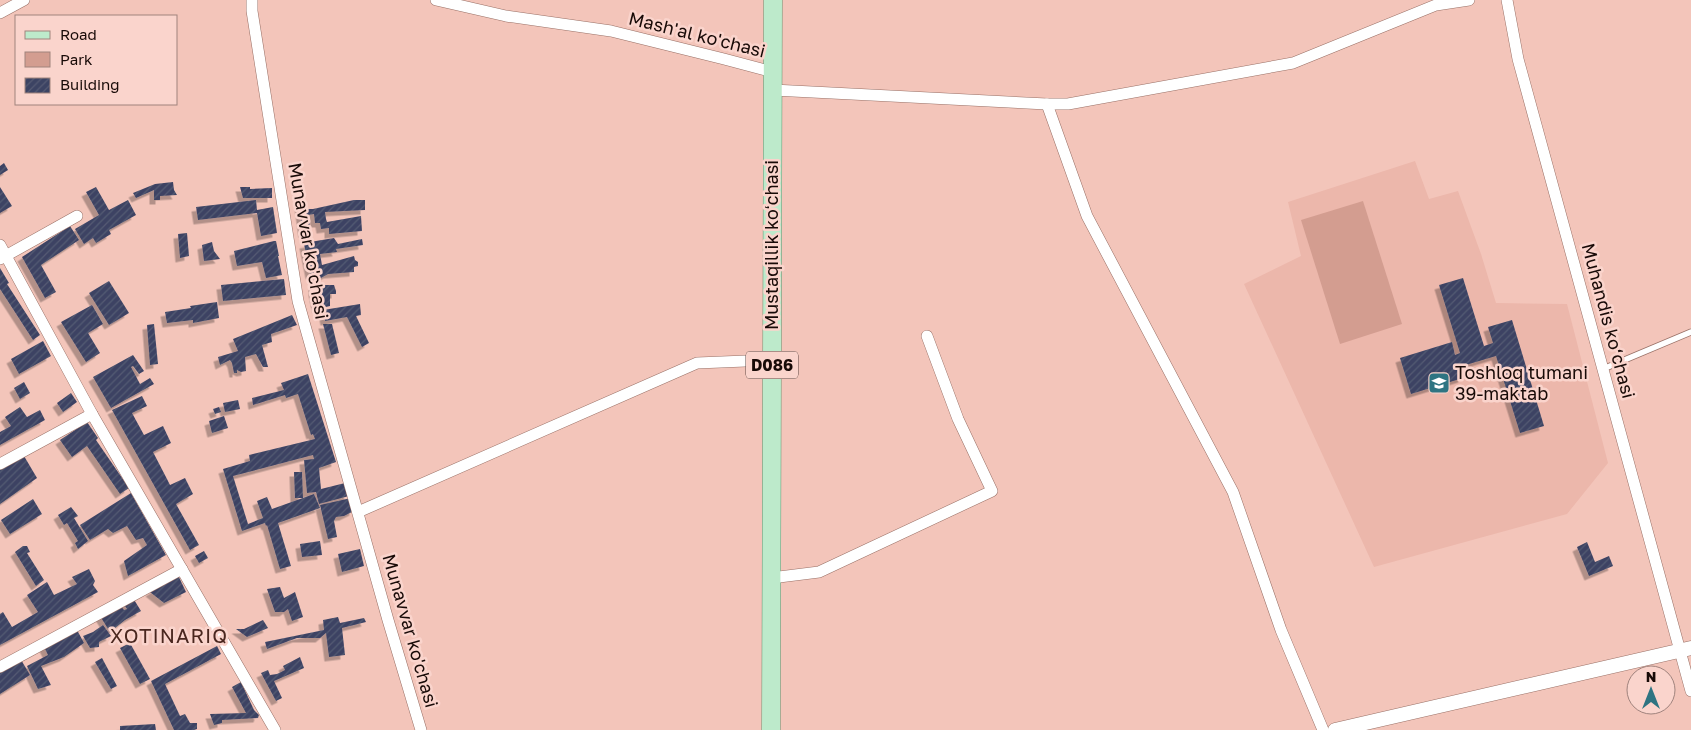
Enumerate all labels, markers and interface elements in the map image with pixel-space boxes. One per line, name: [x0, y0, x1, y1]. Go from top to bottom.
street label: Mash'al ko'chasi: [627, 6, 768, 62]
legend: [15, 15, 178, 105]
text: Road: [60, 25, 97, 43]
text: Park: [60, 50, 93, 68]
text: Building: [60, 75, 120, 93]
street label: Mustaqillik koʻchasi: [760, 160, 782, 330]
street label: Munavvar ko'chasi: [284, 161, 334, 321]
street label: Muhandis ko‘chasi: [1578, 241, 1640, 401]
road number: D086: [746, 352, 798, 378]
place label: Toshloq tumani 39-maktab: [1455, 361, 1588, 404]
school or university icon: Toshloq tumani 39-maktab: [1427, 371, 1451, 395]
street label: Munavvar ko'chasi: [379, 551, 443, 710]
district label: XOTINARIQ: [110, 623, 228, 647]
north arrow: [1626, 665, 1676, 715]
text: N: [1646, 668, 1656, 685]

